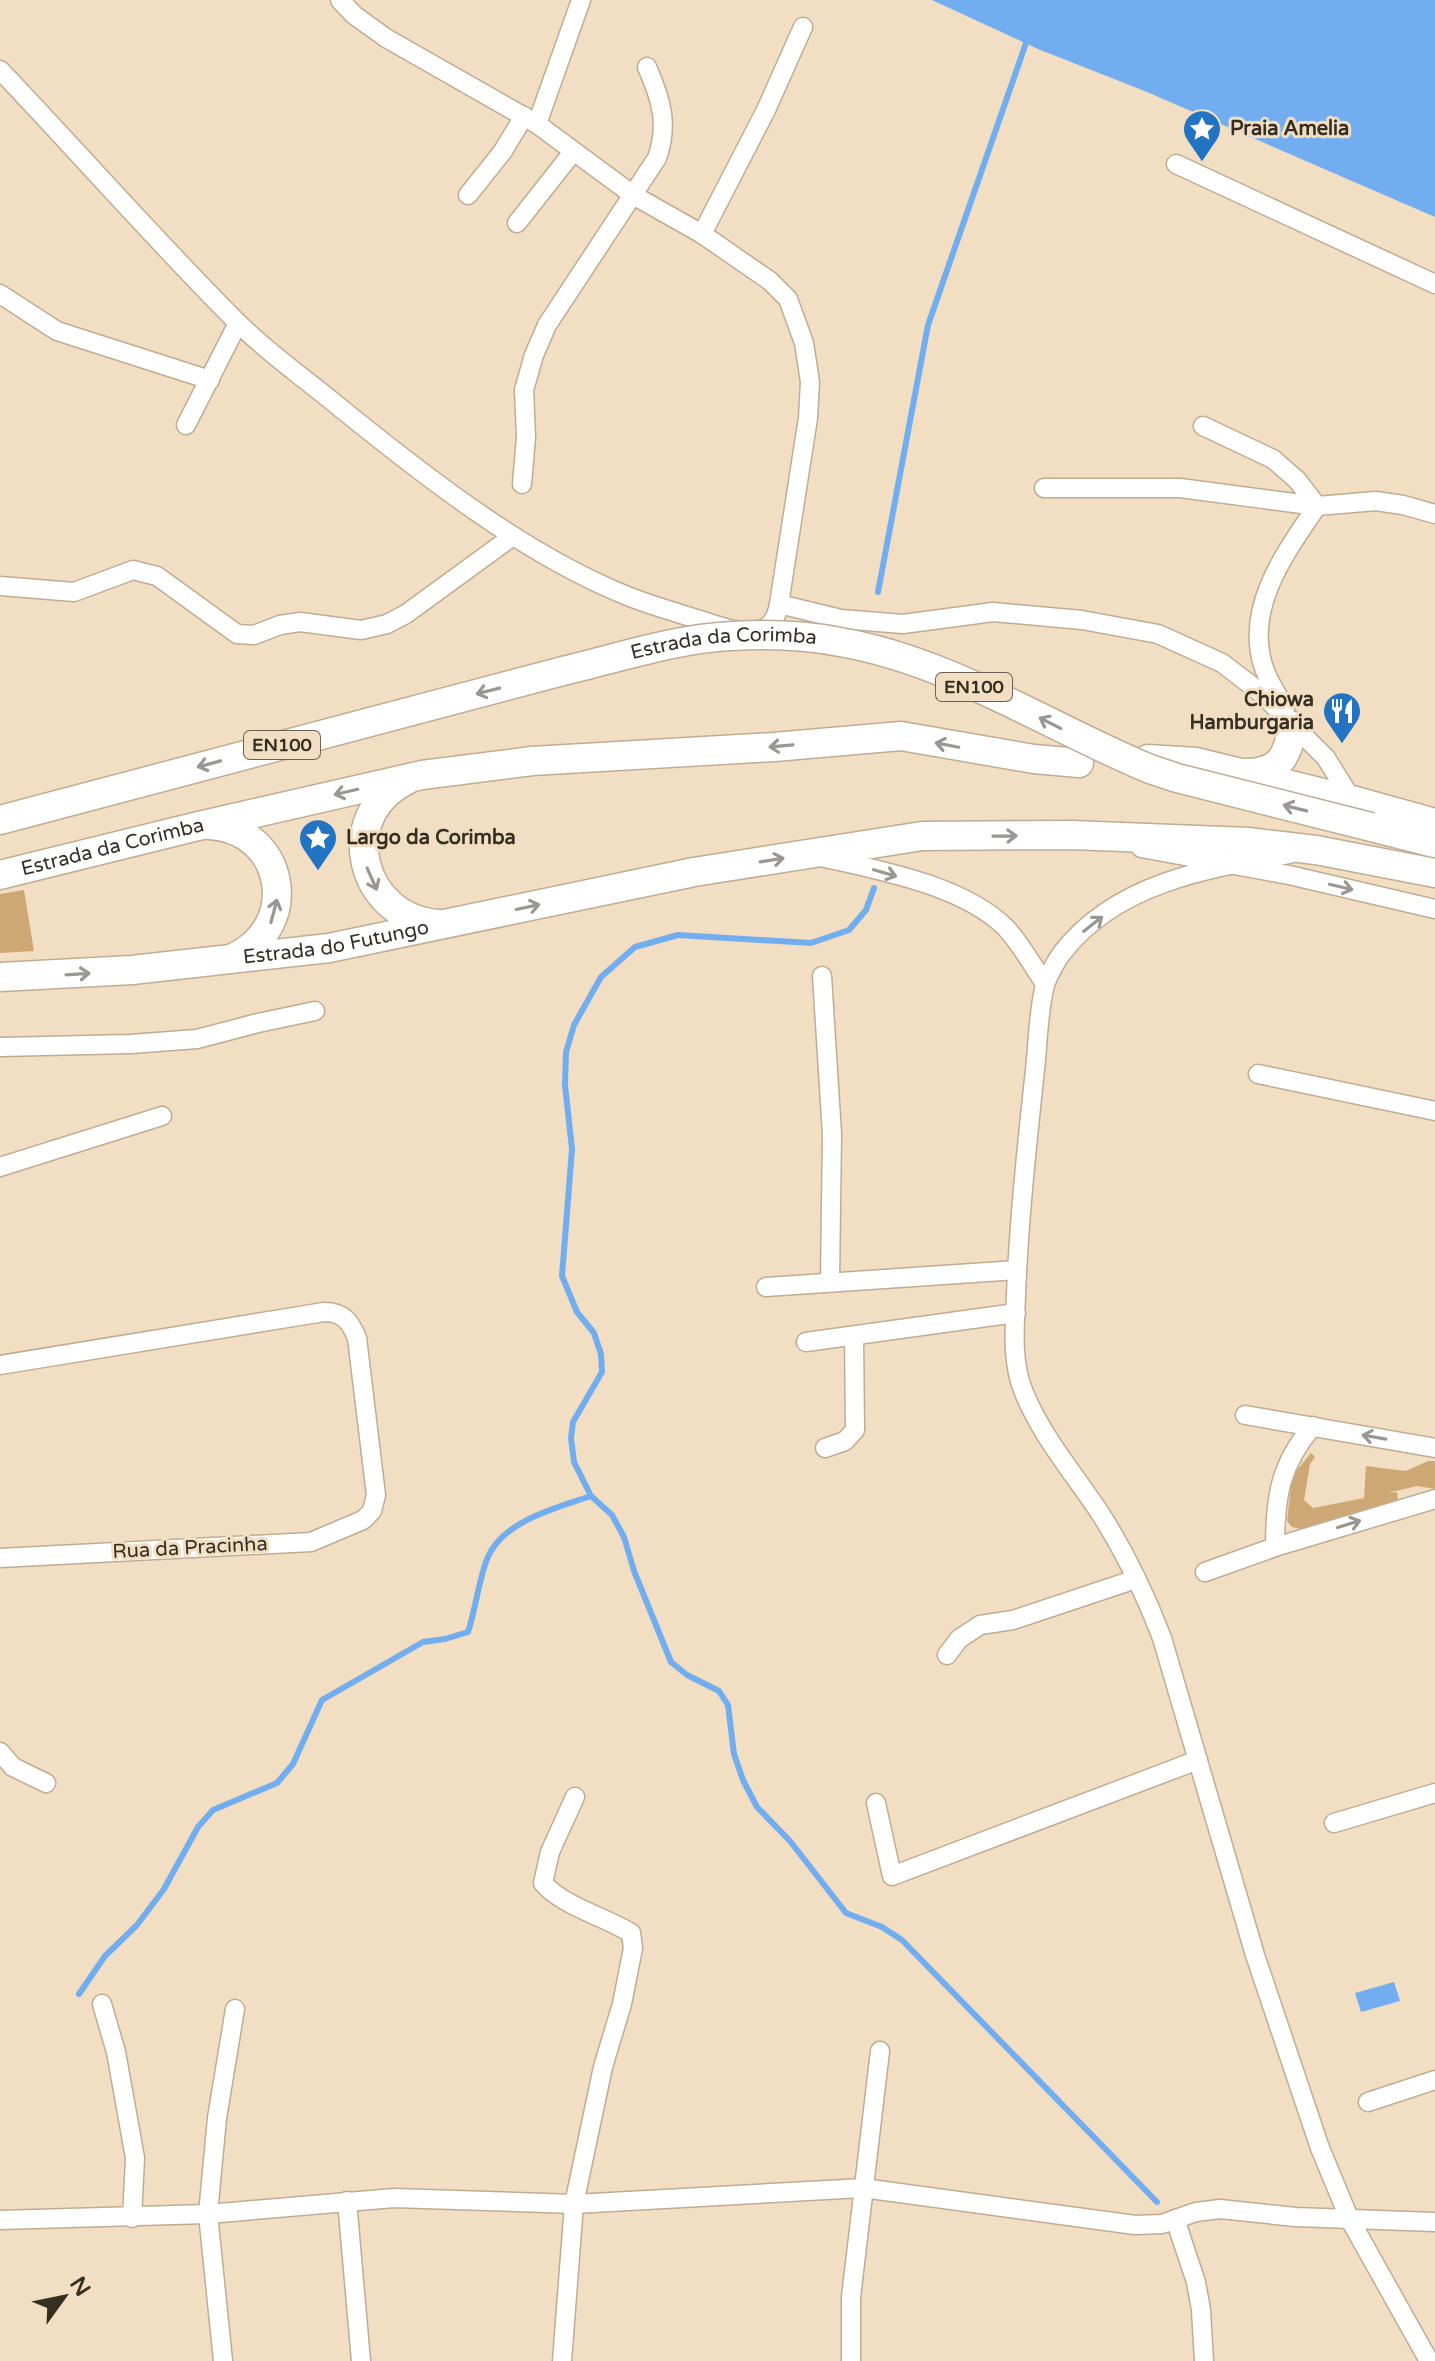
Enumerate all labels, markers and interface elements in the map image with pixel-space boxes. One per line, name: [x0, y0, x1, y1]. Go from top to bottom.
place icon: Praia Amelia: [1181, 108, 1223, 163]
place label: Praia Amelia: [1230, 117, 1349, 141]
street label: Estrada da Corimba: [628, 623, 818, 665]
road number: EN100: [936, 673, 1012, 701]
one-way arrow: [476, 685, 502, 700]
place label: Chiowa Hamburgaria: [1189, 688, 1314, 735]
restaurant icon: Chiowa Hamburgaria: [1321, 690, 1363, 745]
one-way arrow: [1039, 715, 1063, 731]
road number: EN100: [244, 731, 320, 759]
one-way arrow: [935, 736, 960, 751]
one-way arrow: [768, 739, 795, 754]
one-way arrow: [197, 758, 223, 773]
one-way arrow: [334, 785, 360, 800]
one-way arrow: [1282, 799, 1308, 814]
street label: Estrada da Corimba: [19, 813, 206, 881]
place icon: Largo da Corimba: [297, 817, 339, 872]
place label: Largo da Corimba: [346, 826, 516, 850]
one-way arrow: [991, 828, 1018, 844]
one-way arrow: [758, 852, 784, 867]
one-way arrow: [871, 866, 897, 881]
one-way arrow: [365, 867, 380, 891]
one-way arrow: [1327, 880, 1353, 895]
one-way arrow: [267, 898, 282, 924]
one-way arrow: [515, 899, 541, 914]
one-way arrow: [1082, 915, 1103, 932]
street label: Estrada do Futungo: [242, 916, 431, 970]
one-way arrow: [64, 966, 91, 981]
one-way arrow: [1362, 1428, 1387, 1443]
one-way arrow: [1336, 1516, 1362, 1531]
street label: Rua da Pracinha: [112, 1532, 268, 1564]
north arrow: [24, 2257, 104, 2337]
text: N: [64, 2272, 96, 2301]

